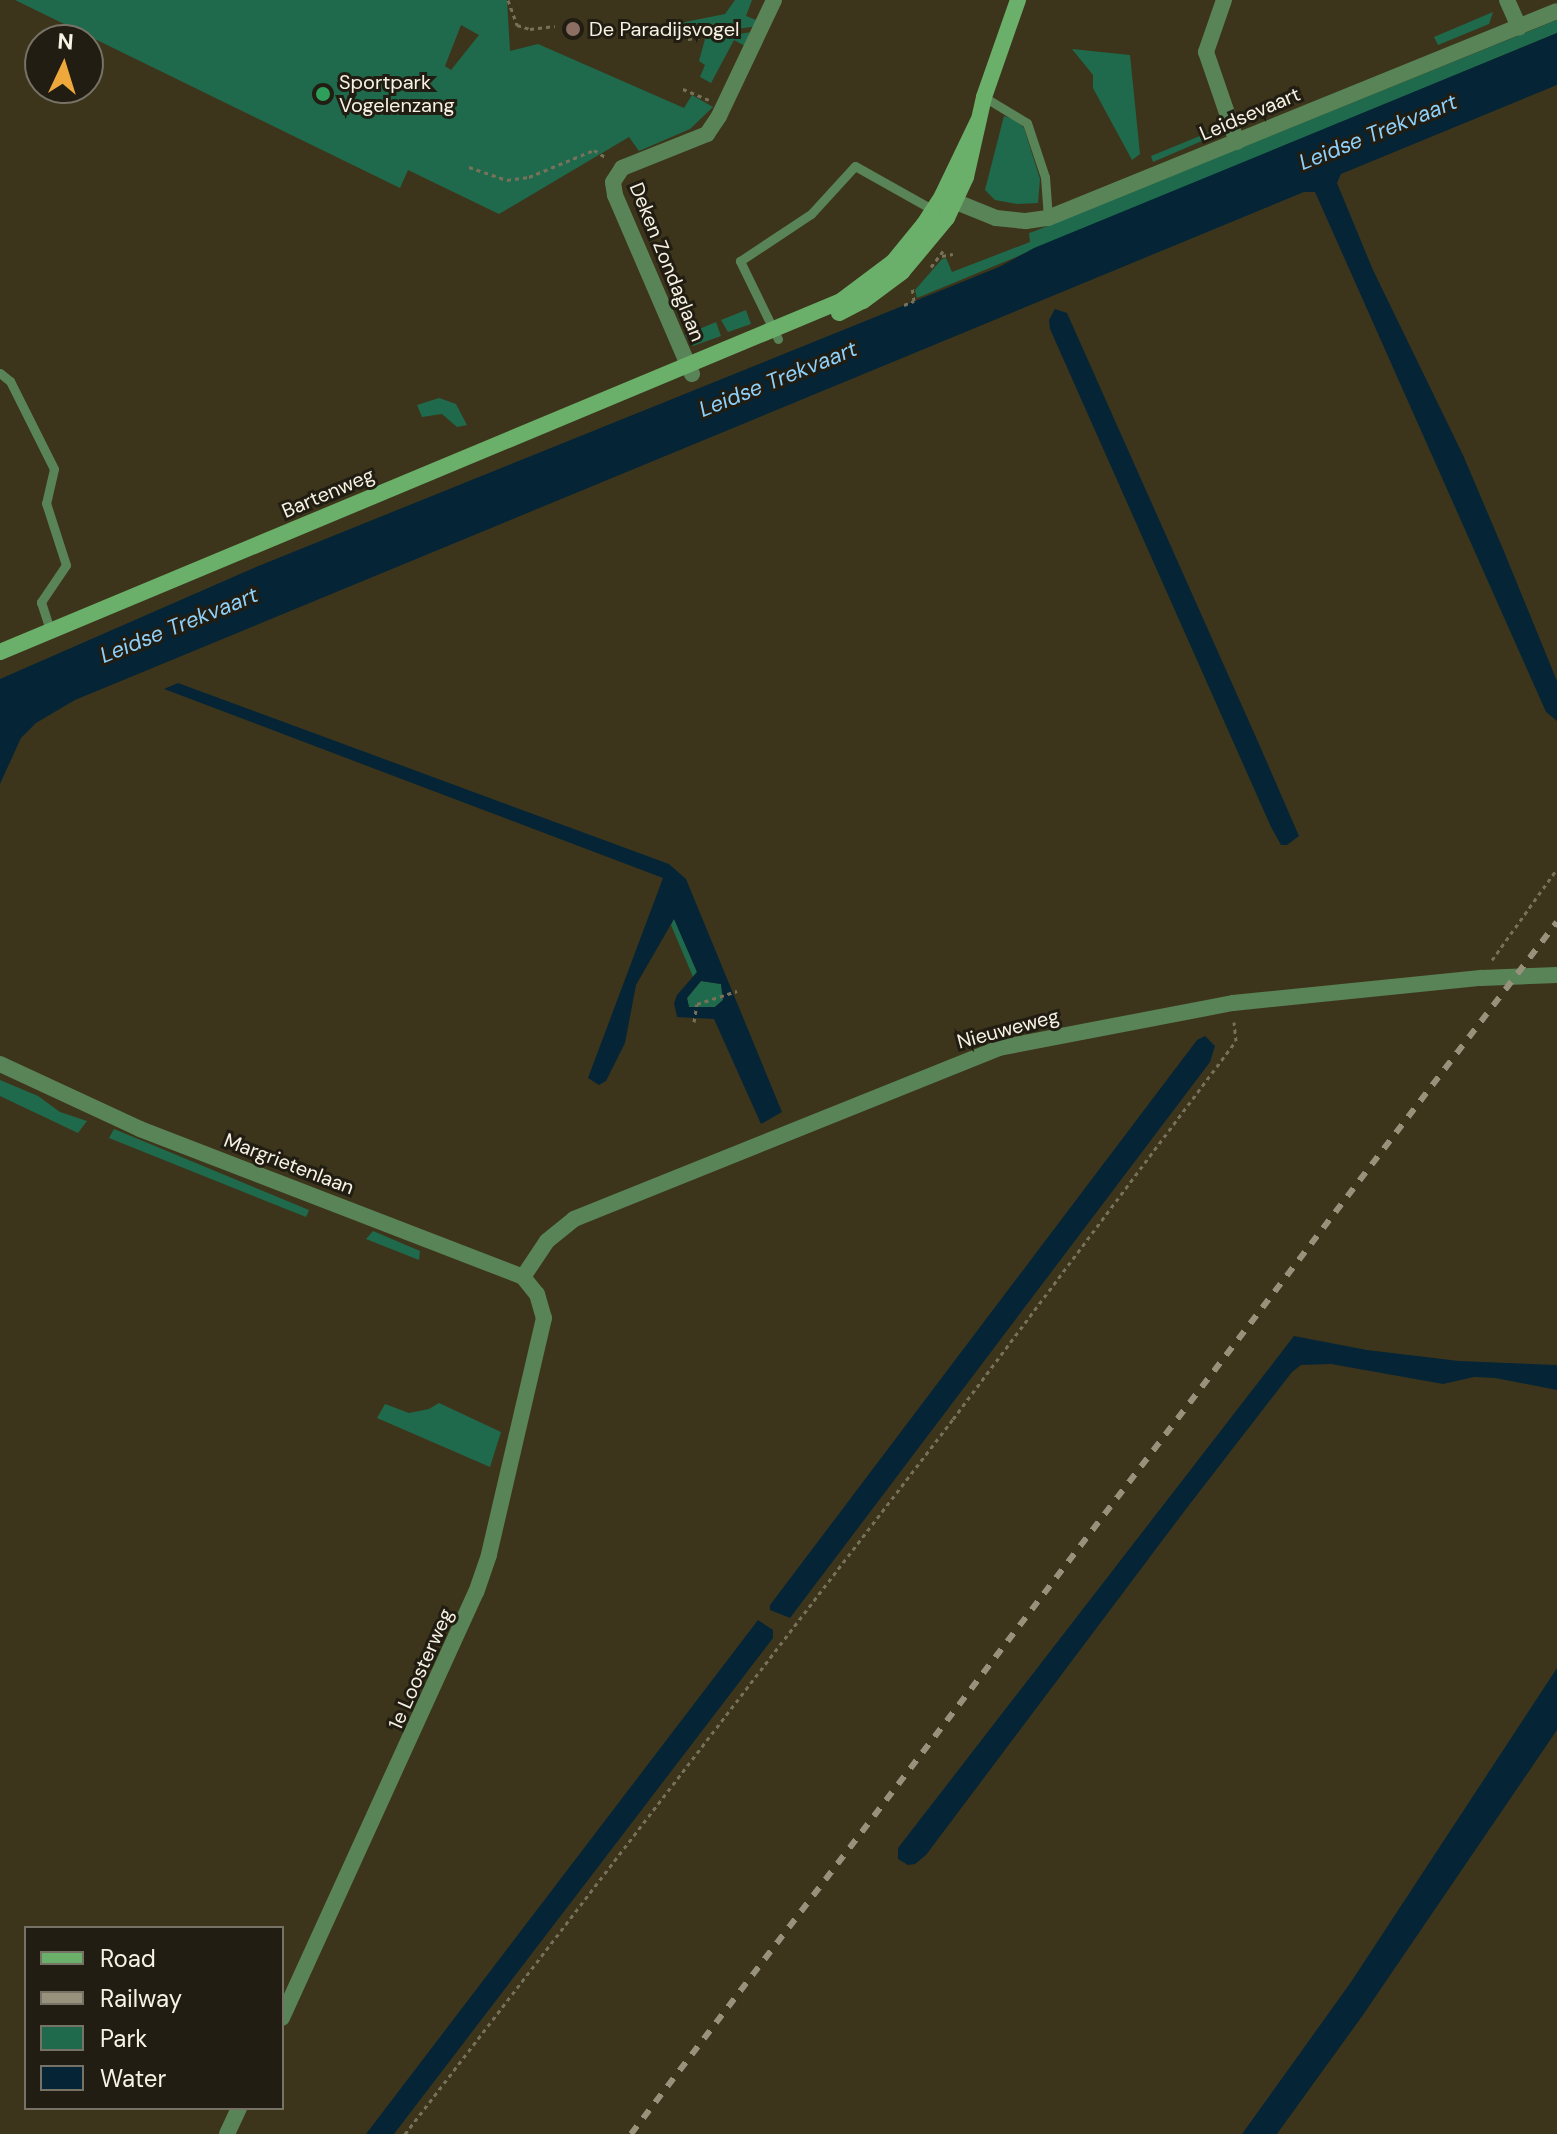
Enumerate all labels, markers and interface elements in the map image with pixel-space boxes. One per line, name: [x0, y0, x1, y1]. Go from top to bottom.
place label: De Paradijsvogel: [589, 17, 739, 41]
marker: De Paradijsvogel: [564, 20, 582, 38]
north arrow: [24, 24, 104, 104]
text: N: [57, 27, 75, 57]
place label: Sportpark Vogelenzang: [339, 70, 455, 117]
street label: Leidsevaart: [1196, 82, 1304, 146]
marker: Sportpark Vogelenzang: [314, 85, 332, 103]
water label: Leidse Trekvaart: [1295, 88, 1461, 176]
street label: Deken Zondaglaan: [624, 179, 710, 345]
water label: Leidse Trekvaart: [695, 335, 861, 423]
street label: Bartenweg: [278, 463, 378, 523]
water label: Leidse Trekvaart: [96, 581, 262, 669]
street label: Nieuweweg: [954, 1004, 1062, 1054]
street label: Margrietenlaan: [221, 1128, 357, 1200]
street label: 1e Loosterweg: [384, 1605, 458, 1733]
legend: [24, 1926, 284, 2110]
text: Road: [100, 1943, 156, 1974]
text: Railway: [100, 1983, 182, 2014]
text: Park: [100, 2023, 147, 2054]
text: Water: [100, 2063, 166, 2094]

